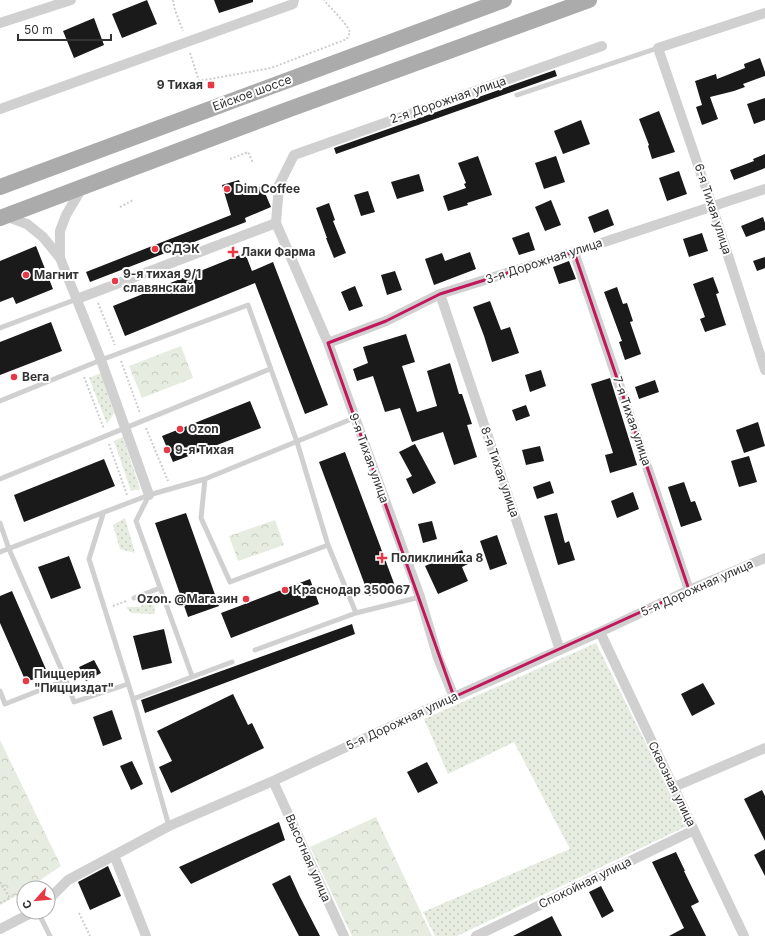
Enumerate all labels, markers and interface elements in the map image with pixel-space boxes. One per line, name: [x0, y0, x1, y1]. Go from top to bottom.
scale bar: [18, 16, 111, 42]
text: 50 m: [24, 22, 53, 37]
street label: Ейское шоссе: [210, 71, 293, 114]
street label: 2-я Дорожная улица: [388, 73, 508, 126]
place label: 9 Тихая: [157, 77, 203, 92]
marker: 9 Тихая: [206, 80, 216, 90]
street label: 6-я Тихая улица: [692, 162, 735, 256]
place label: Dim Coffee: [235, 181, 300, 196]
marker: Dim Coffee: [222, 184, 232, 194]
street label: 3-я Дорожная улица: [484, 235, 604, 287]
place label: СДЭК: [163, 241, 200, 256]
marker: СДЭК: [150, 244, 160, 254]
place label: Лаки Фарма: [241, 244, 316, 259]
marker: Лаки Фарма: [228, 247, 238, 257]
place label: 9-я тихая 9/1 славянскай: [123, 266, 201, 295]
place label: Магнит: [34, 267, 79, 282]
marker: Магнит: [21, 270, 31, 280]
marker: 9-я тихая 9/1 славянскай: [110, 276, 120, 286]
place label: Вега: [22, 369, 49, 384]
marker: Вега: [9, 372, 19, 382]
street label: 7-я Тихая улица: [610, 374, 655, 468]
street label: 9-я Тихая улица: [346, 411, 393, 505]
place label: Ozon: [188, 421, 219, 436]
marker: Ozon: [175, 424, 185, 434]
street label: 8-я Тихая улица: [478, 425, 523, 519]
place label: 9-я Тихая: [175, 442, 234, 457]
marker: 9-я Тихая: [162, 445, 172, 455]
place label: Поликлиника 8: [391, 550, 484, 565]
marker: Поликлиника 8: [376, 552, 388, 564]
street label: 5-я Дорожная улица: [638, 556, 755, 619]
place label: Краснодар 350067: [293, 582, 410, 597]
marker: Краснодар 350067: [280, 585, 290, 595]
place label: Ozon. @Магазин: [137, 591, 238, 606]
marker: Ozon. @Магазин: [241, 594, 251, 604]
place label: Пиццерия "Пицциздат": [34, 666, 114, 695]
marker: Пиццерия "Пицциздат": [21, 676, 31, 686]
street label: 5-я Дорожная улица: [343, 688, 460, 753]
street label: Сквозная улица: [645, 739, 700, 829]
street label: Высотная улица: [282, 812, 335, 904]
street label: Спокойная улица: [536, 854, 634, 912]
north arrow: [16, 880, 56, 920]
text: С: [19, 898, 35, 911]

